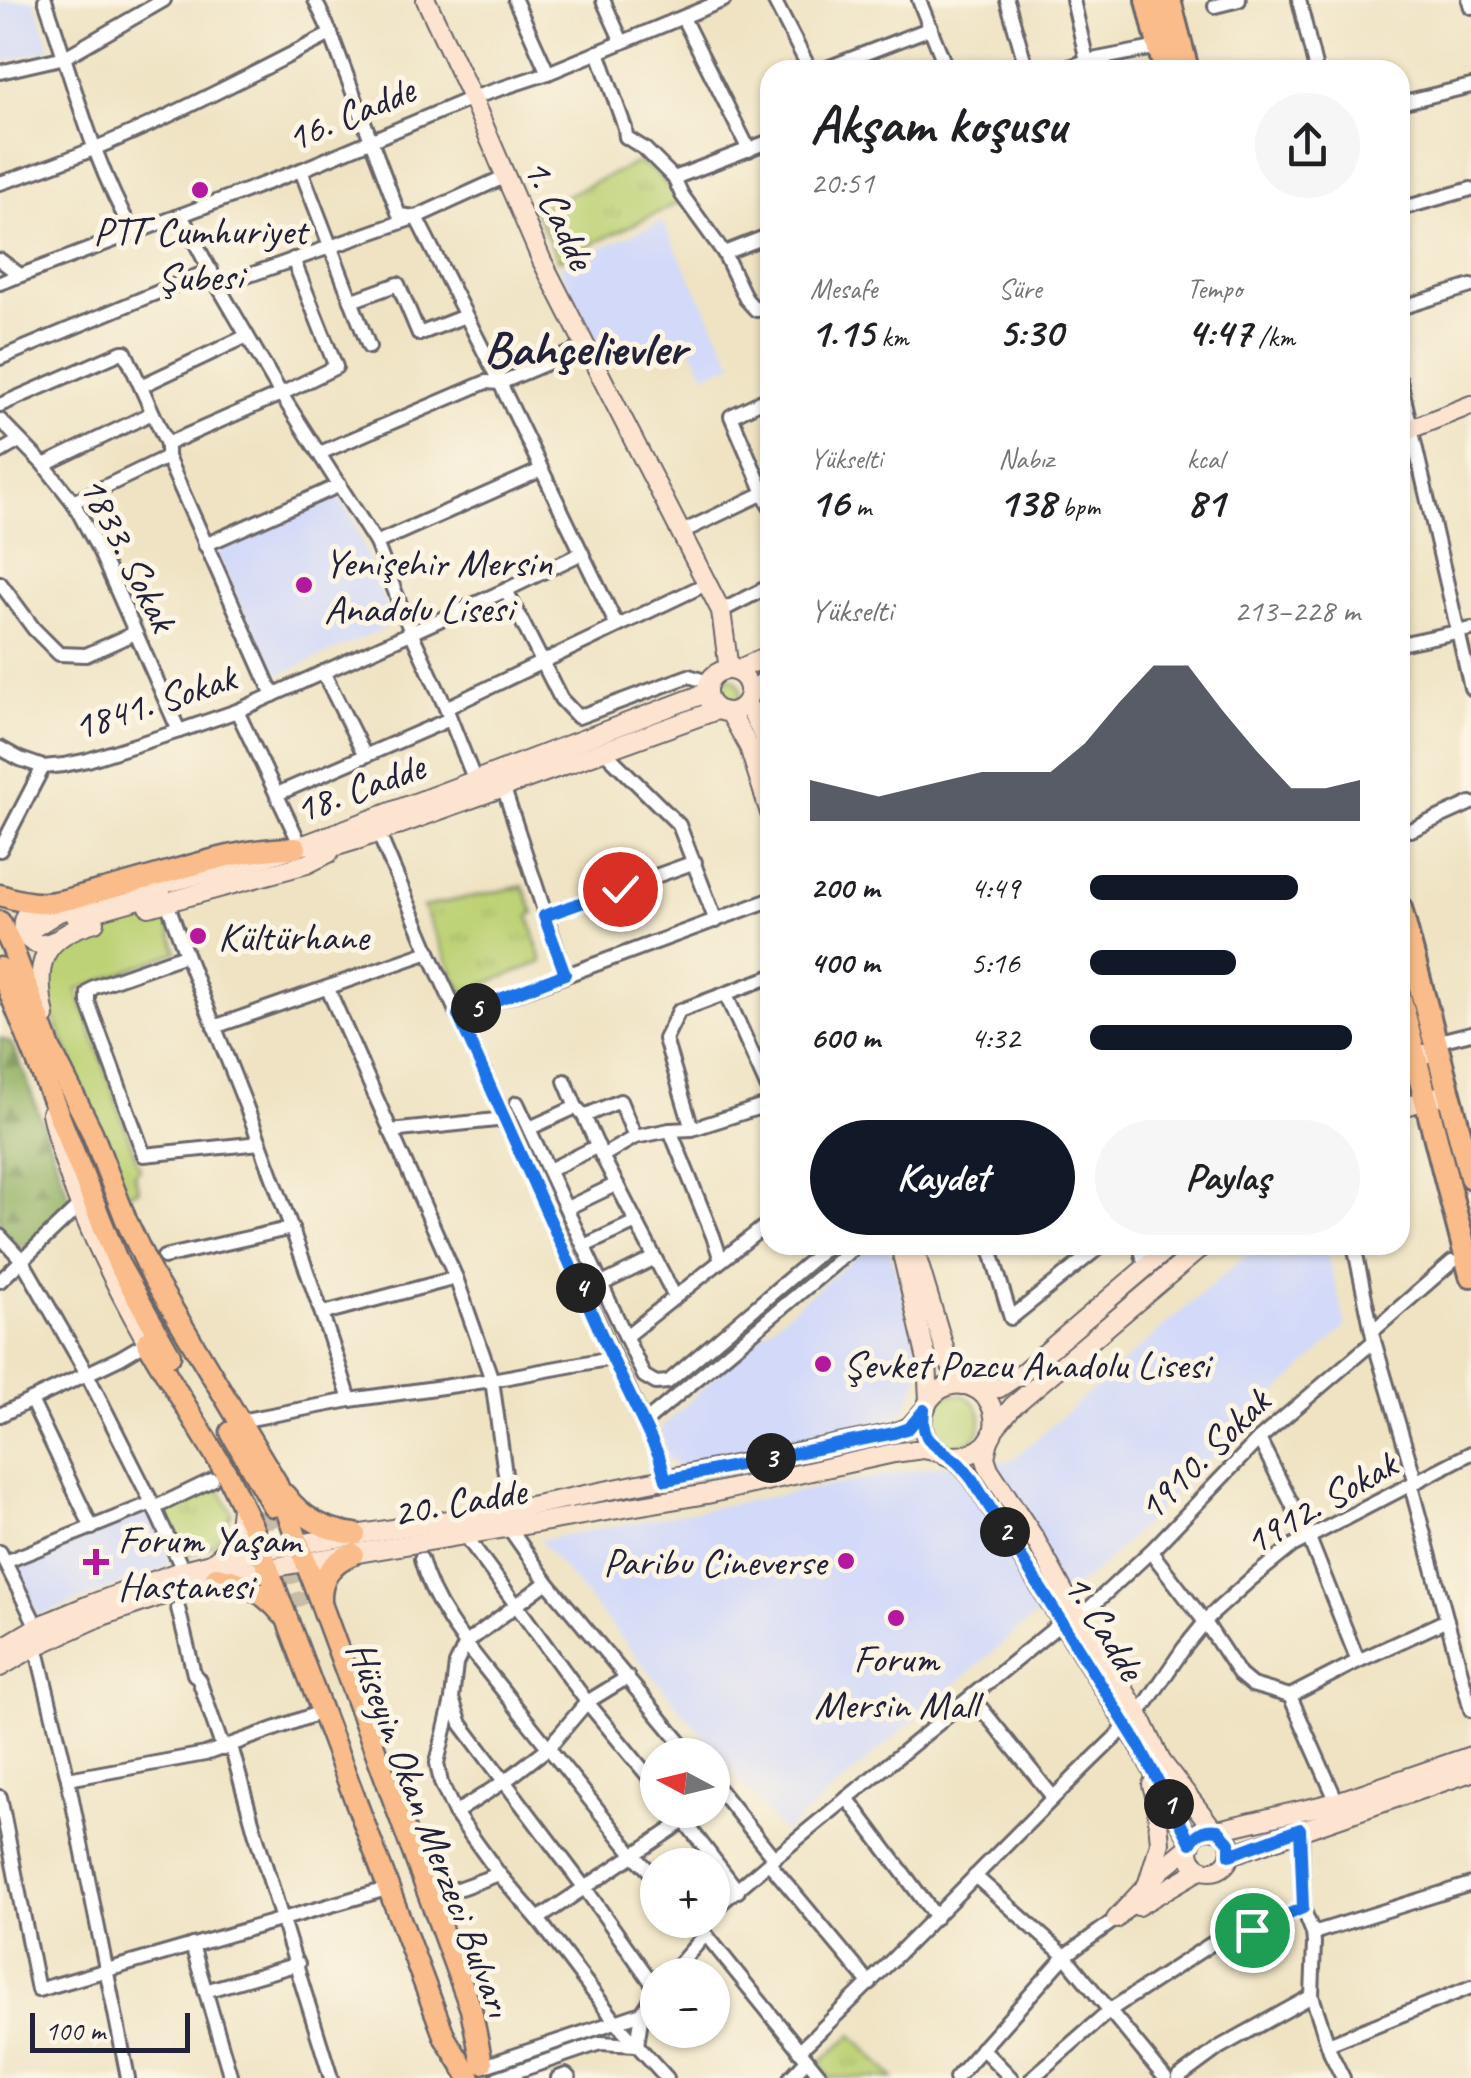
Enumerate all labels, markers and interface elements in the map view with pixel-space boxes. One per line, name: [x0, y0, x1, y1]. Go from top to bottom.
street label: 16. Cadde: [279, 63, 425, 163]
text: Akşam koşusu: [810, 89, 1066, 159]
button: share: [1255, 93, 1360, 198]
street label: 1. Cadde: [512, 150, 608, 279]
text: 20:51: [810, 162, 874, 203]
marker: PTT Cumhuriyet Şubesi: [189, 179, 211, 201]
place label: PTT Cumhuriyet Şubesi: [93, 206, 310, 302]
text: Mesafe: [810, 271, 877, 306]
text: Süre: [998, 271, 1041, 306]
text: Tempo: [1187, 271, 1242, 306]
text: 1.15: [810, 306, 874, 359]
text: 5:30: [998, 306, 1063, 359]
text: 4:47: [1187, 306, 1252, 359]
district label: Bahçelievler: [484, 317, 691, 380]
text: km: [874, 319, 909, 354]
text: /km: [1252, 319, 1295, 354]
text: Yükselti: [810, 441, 883, 476]
text: Nabız: [998, 441, 1054, 476]
text: kcal: [1187, 441, 1224, 476]
street label: 1833. Sokak: [68, 467, 190, 642]
text: 16: [810, 476, 849, 529]
text: 138: [998, 476, 1055, 529]
text: 81: [1187, 476, 1224, 529]
text: m: [849, 489, 871, 524]
text: bpm: [1055, 489, 1100, 524]
place label: Yenişehir Mersin Anadolu Lisesi: [324, 538, 553, 634]
marker: Yenişehir Mersin Anadolu Lisesi: [293, 574, 315, 596]
text: Yükselti: [810, 590, 893, 631]
text: 213–228 m: [1234, 590, 1360, 631]
street label: 1841. Sokak: [67, 651, 244, 752]
street label: 18. Cadde: [288, 740, 434, 834]
pin: [578, 847, 663, 932]
icon: check: [593, 862, 648, 917]
text: 200 m: [810, 867, 879, 908]
text: 4:49: [970, 867, 1020, 908]
place label: Kültürhane: [218, 912, 372, 962]
marker: Kültürhane: [187, 925, 209, 947]
text: 400 m: [810, 942, 879, 983]
text: 5:16: [970, 942, 1020, 983]
pin: 5: [451, 983, 501, 1033]
text: 5: [470, 990, 482, 1025]
text: 600 m: [810, 1017, 880, 1058]
text: 4:32: [970, 1017, 1020, 1058]
button: Kaydet: [810, 1120, 1075, 1235]
button: Paylaş: [1095, 1120, 1360, 1235]
pin: 4: [556, 1263, 606, 1313]
text: 4: [575, 1270, 587, 1305]
place label: Şevket Pozcu Anadolu Lisesi: [843, 1340, 1214, 1390]
marker: Şevket Pozcu Anadolu Lisesi: [812, 1353, 834, 1375]
street label: 1910. Sokak: [1127, 1376, 1282, 1532]
pin: 3: [746, 1433, 796, 1483]
street label: 1912. Sokak: [1235, 1438, 1408, 1567]
text: 3: [765, 1440, 777, 1475]
street label: 20. Cadde: [389, 1465, 533, 1538]
pin: 2: [980, 1507, 1030, 1557]
text: 2: [999, 1514, 1011, 1549]
place label: Forum Yaşam Hastanesi: [118, 1515, 304, 1611]
place label: Paribu Cineverse: [603, 1537, 829, 1587]
marker: Forum Yaşam Hastanesi: [83, 1549, 109, 1575]
marker: Paribu Cineverse: [835, 1550, 857, 1572]
street label: 1. Cadde: [1052, 1564, 1158, 1692]
marker: Forum Mersin Mall: [885, 1607, 907, 1629]
street label: Hüseyin Okan Merzeci Bulvarı: [335, 1634, 525, 2025]
place label: Forum Mersin Mall: [814, 1634, 984, 1730]
north arrow: [640, 1738, 730, 1828]
map controls: [640, 1738, 730, 2048]
pin: 1: [1144, 1779, 1194, 1829]
text: 1: [1163, 1786, 1175, 1821]
button: +: [640, 1848, 730, 1938]
pin: [1210, 1888, 1295, 1973]
icon: arrive: [1225, 1903, 1280, 1958]
button: −: [640, 1958, 730, 2048]
scale bar: [30, 2008, 190, 2052]
text: 100 m: [45, 2013, 105, 2048]

